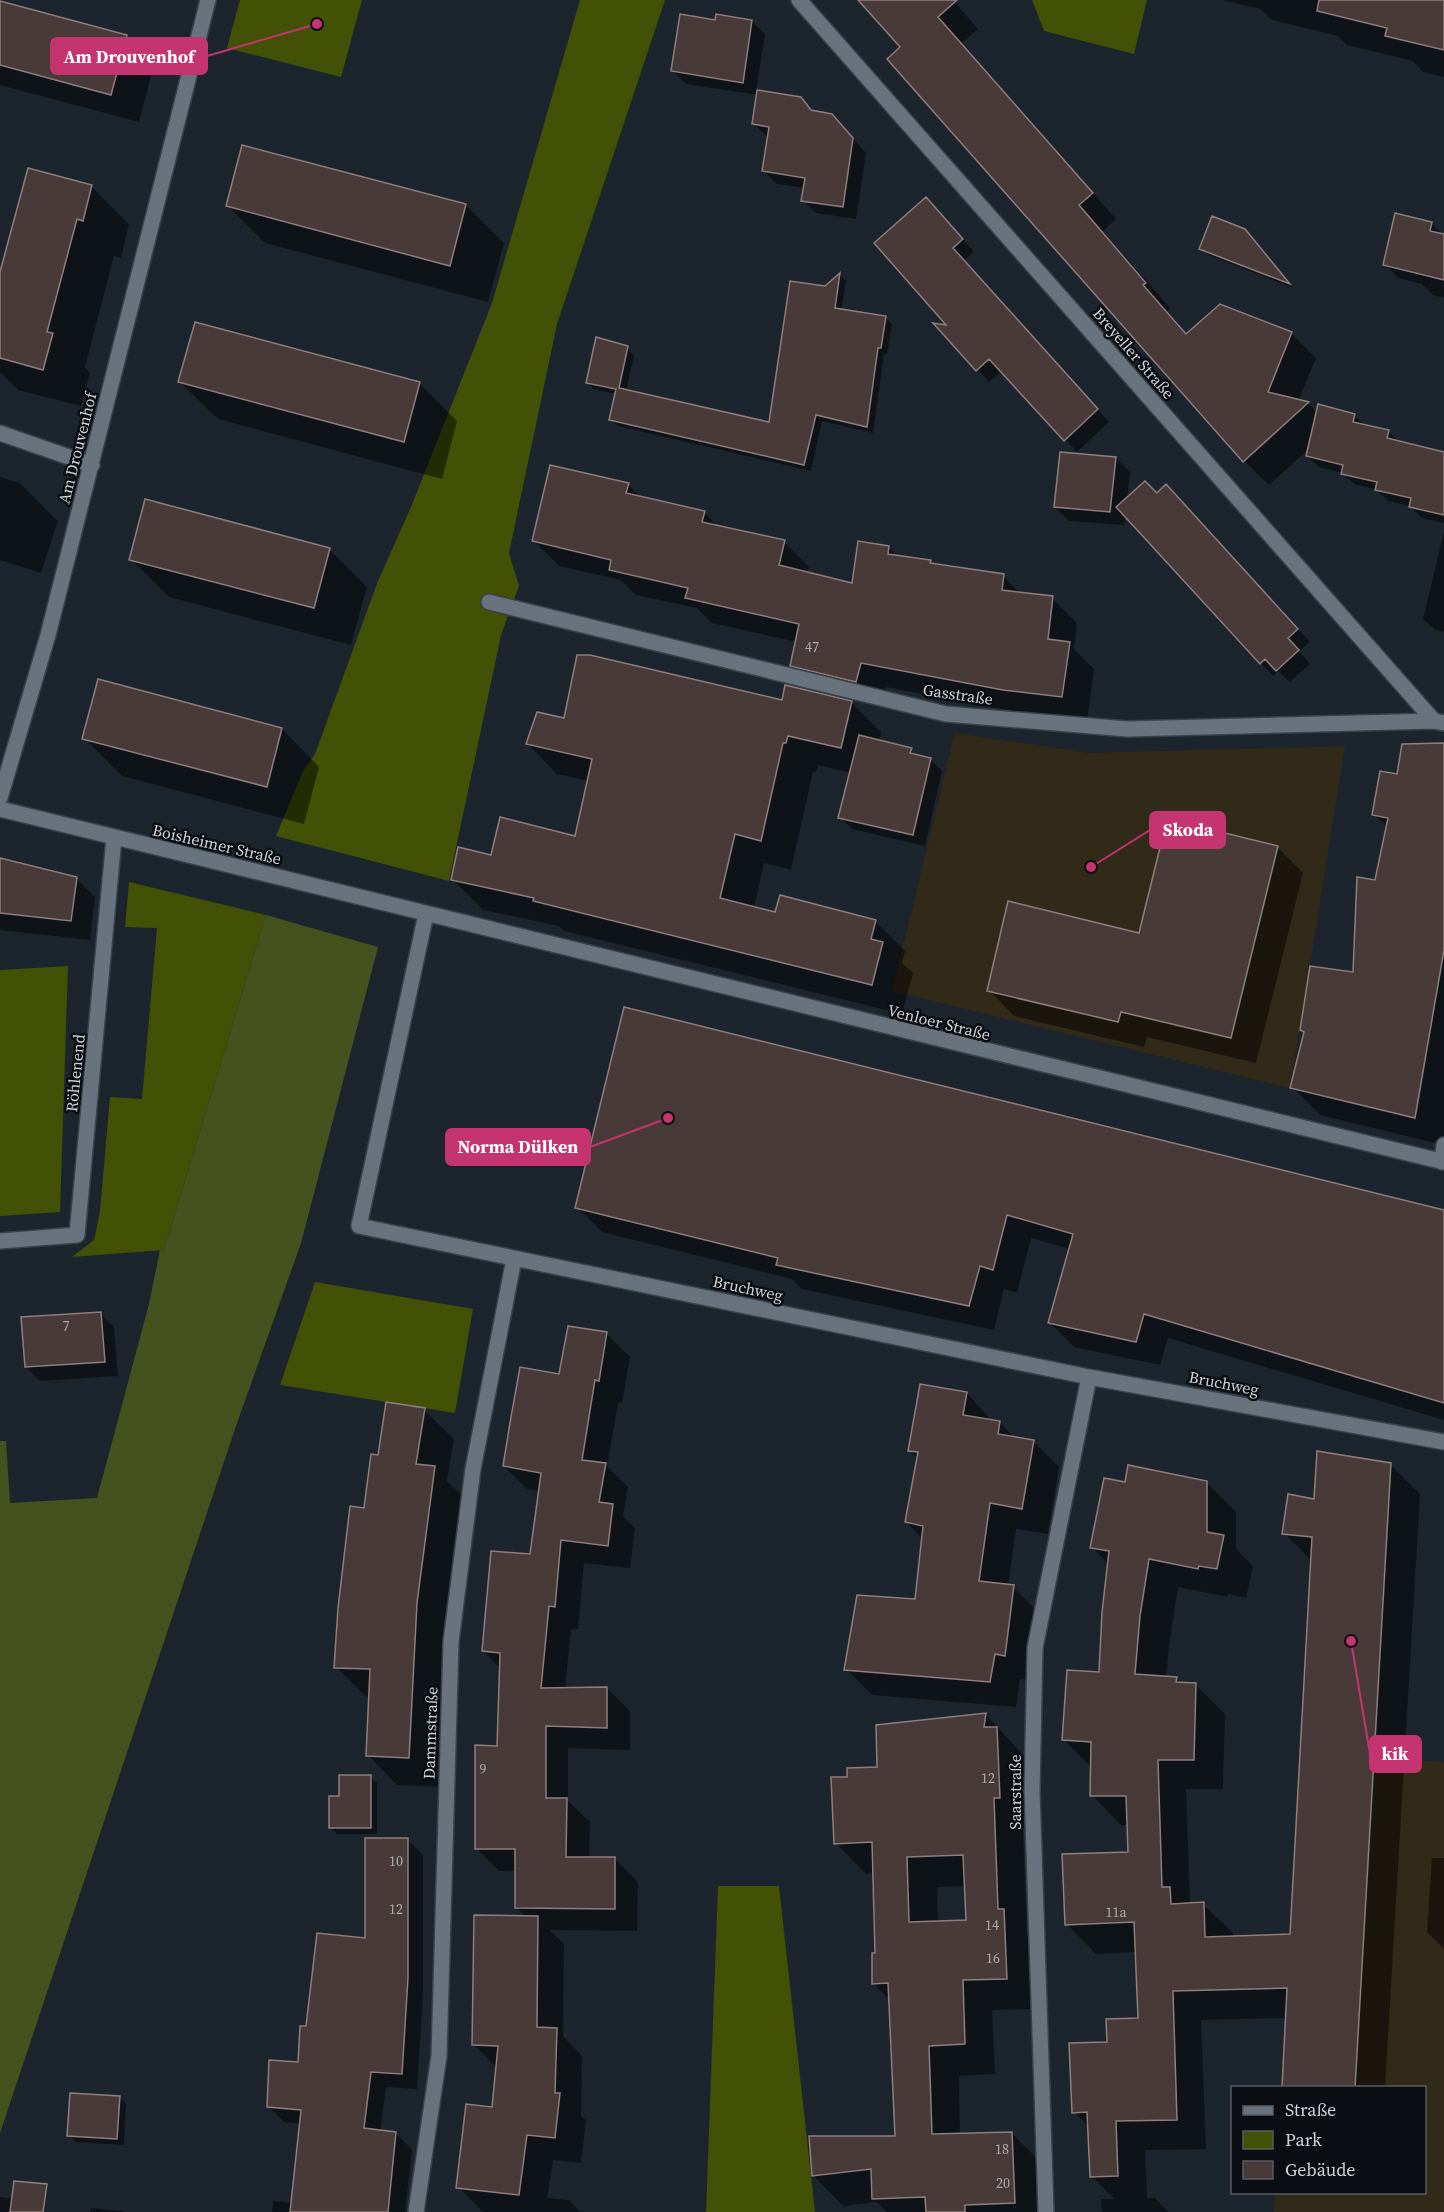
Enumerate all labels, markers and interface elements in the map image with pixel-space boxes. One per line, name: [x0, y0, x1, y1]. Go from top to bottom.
callout: Am Drouvenhof: [51, 38, 207, 74]
text: Am Drouvenhof: [63, 44, 197, 69]
street label: Breyeller Straße: [1088, 303, 1180, 403]
street label: Am Drouvenhof: [53, 389, 102, 506]
house number: 47: [805, 637, 819, 657]
street label: Gasstraße: [922, 678, 994, 710]
callout: Skoda: [1150, 812, 1225, 848]
text: Skoda: [1163, 817, 1214, 842]
street label: Boisheimer Straße: [150, 818, 284, 870]
street label: Venloer Straße: [885, 999, 993, 1045]
street label: Röhlenend: [60, 1033, 90, 1113]
callout: Norma Dülken: [446, 1129, 590, 1165]
text: Norma Dülken: [458, 1134, 578, 1159]
street label: Bruchweg: [711, 1270, 785, 1306]
house number: 7: [63, 1316, 70, 1336]
street label: Bruchweg: [1187, 1365, 1261, 1401]
street label: Dammstraße: [417, 1686, 443, 1780]
callout: kik: [1370, 1736, 1421, 1772]
text: kik: [1381, 1741, 1409, 1766]
street label: Saarstraße: [1004, 1754, 1026, 1830]
house number: 9: [480, 1759, 487, 1779]
house number: 12: [981, 1768, 995, 1788]
house number: 10: [389, 1851, 403, 1871]
house number: 12: [389, 1899, 403, 1919]
house number: 11a: [1105, 1902, 1127, 1922]
house number: 14: [985, 1915, 999, 1935]
house number: 16: [986, 1948, 1000, 1968]
legend: [1231, 2086, 1426, 2194]
text: Straße: [1285, 2097, 1336, 2122]
text: Park: [1285, 2127, 1322, 2152]
house number: 18: [995, 2139, 1009, 2159]
text: Gebäude: [1285, 2157, 1356, 2182]
house number: 20: [996, 2173, 1010, 2193]

